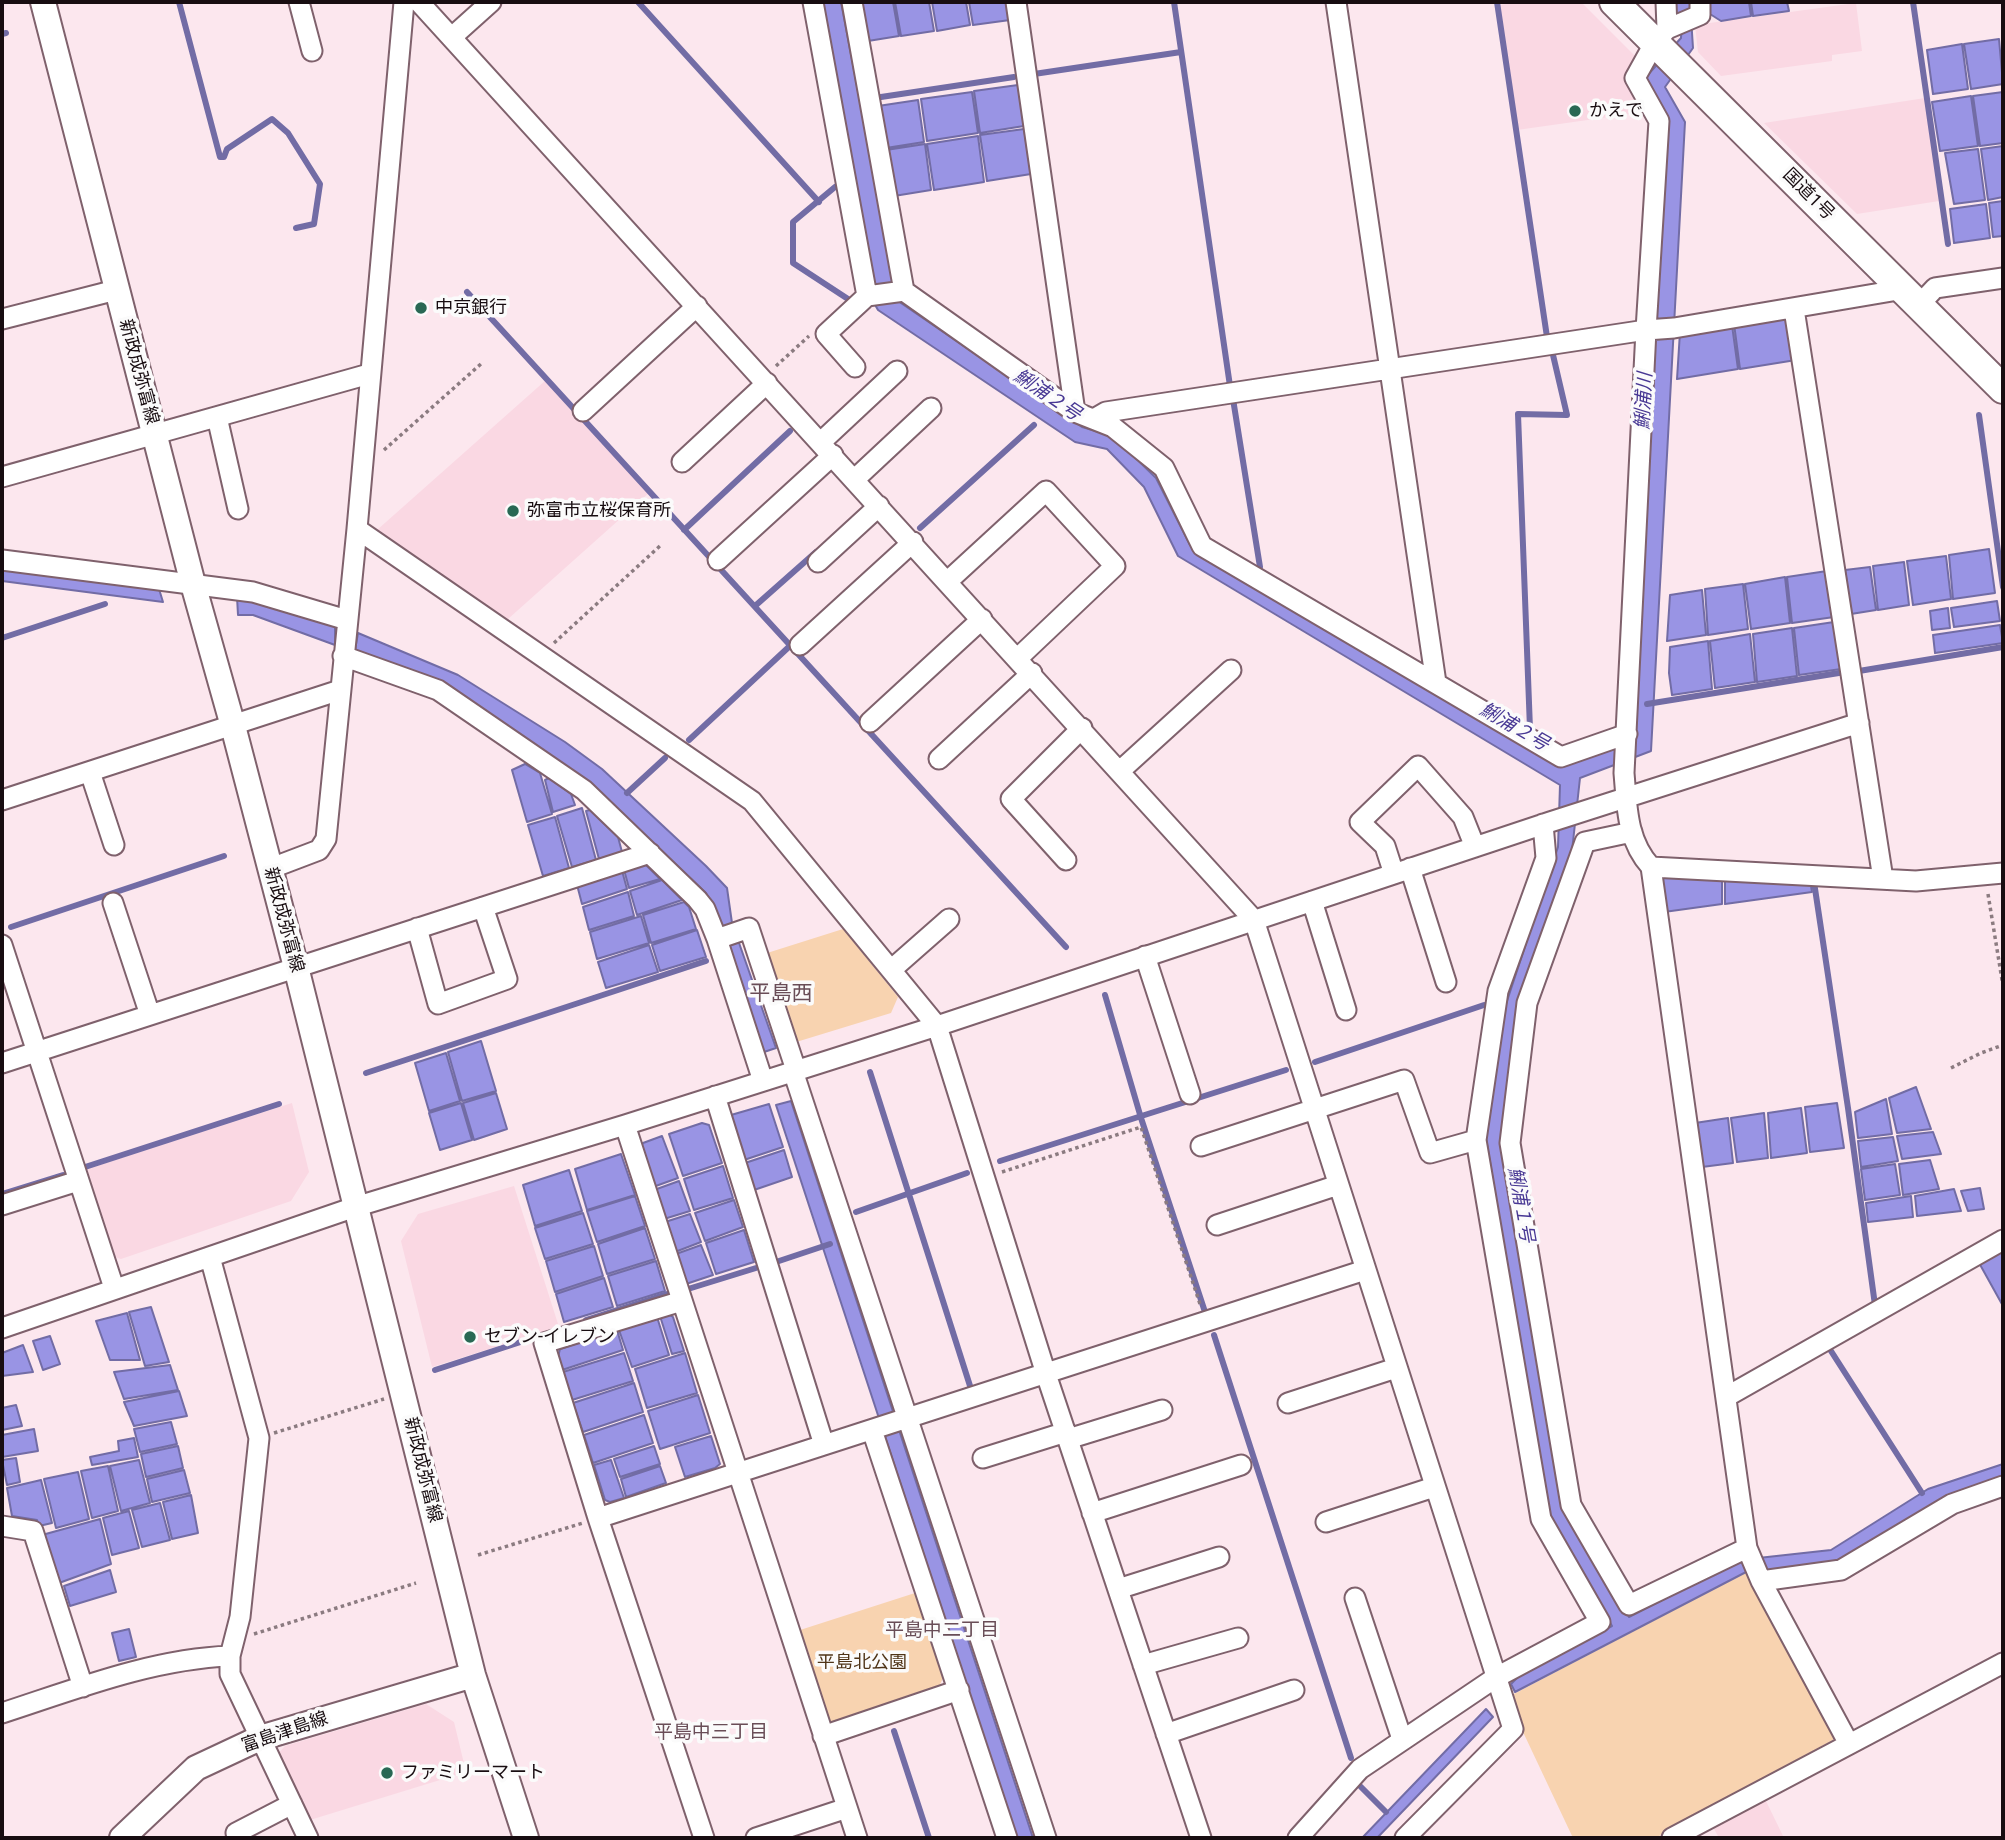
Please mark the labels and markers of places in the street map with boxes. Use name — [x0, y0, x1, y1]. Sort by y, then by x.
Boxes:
place label: かえで — [1589, 100, 1643, 122]
marker: かえで — [1567, 103, 1583, 119]
place label: 中京銀行 — [435, 297, 507, 319]
marker: 中京銀行 — [413, 300, 429, 316]
place label: 弥富市立桜保育所 — [527, 500, 671, 522]
marker: 弥富市立桜保育所 — [505, 503, 521, 519]
place label: セブン-イレブン — [484, 1326, 615, 1348]
marker: セブン-イレブン — [462, 1329, 478, 1345]
place label: ファミリーマート — [401, 1762, 545, 1784]
marker: ファミリーマート — [379, 1765, 395, 1781]

